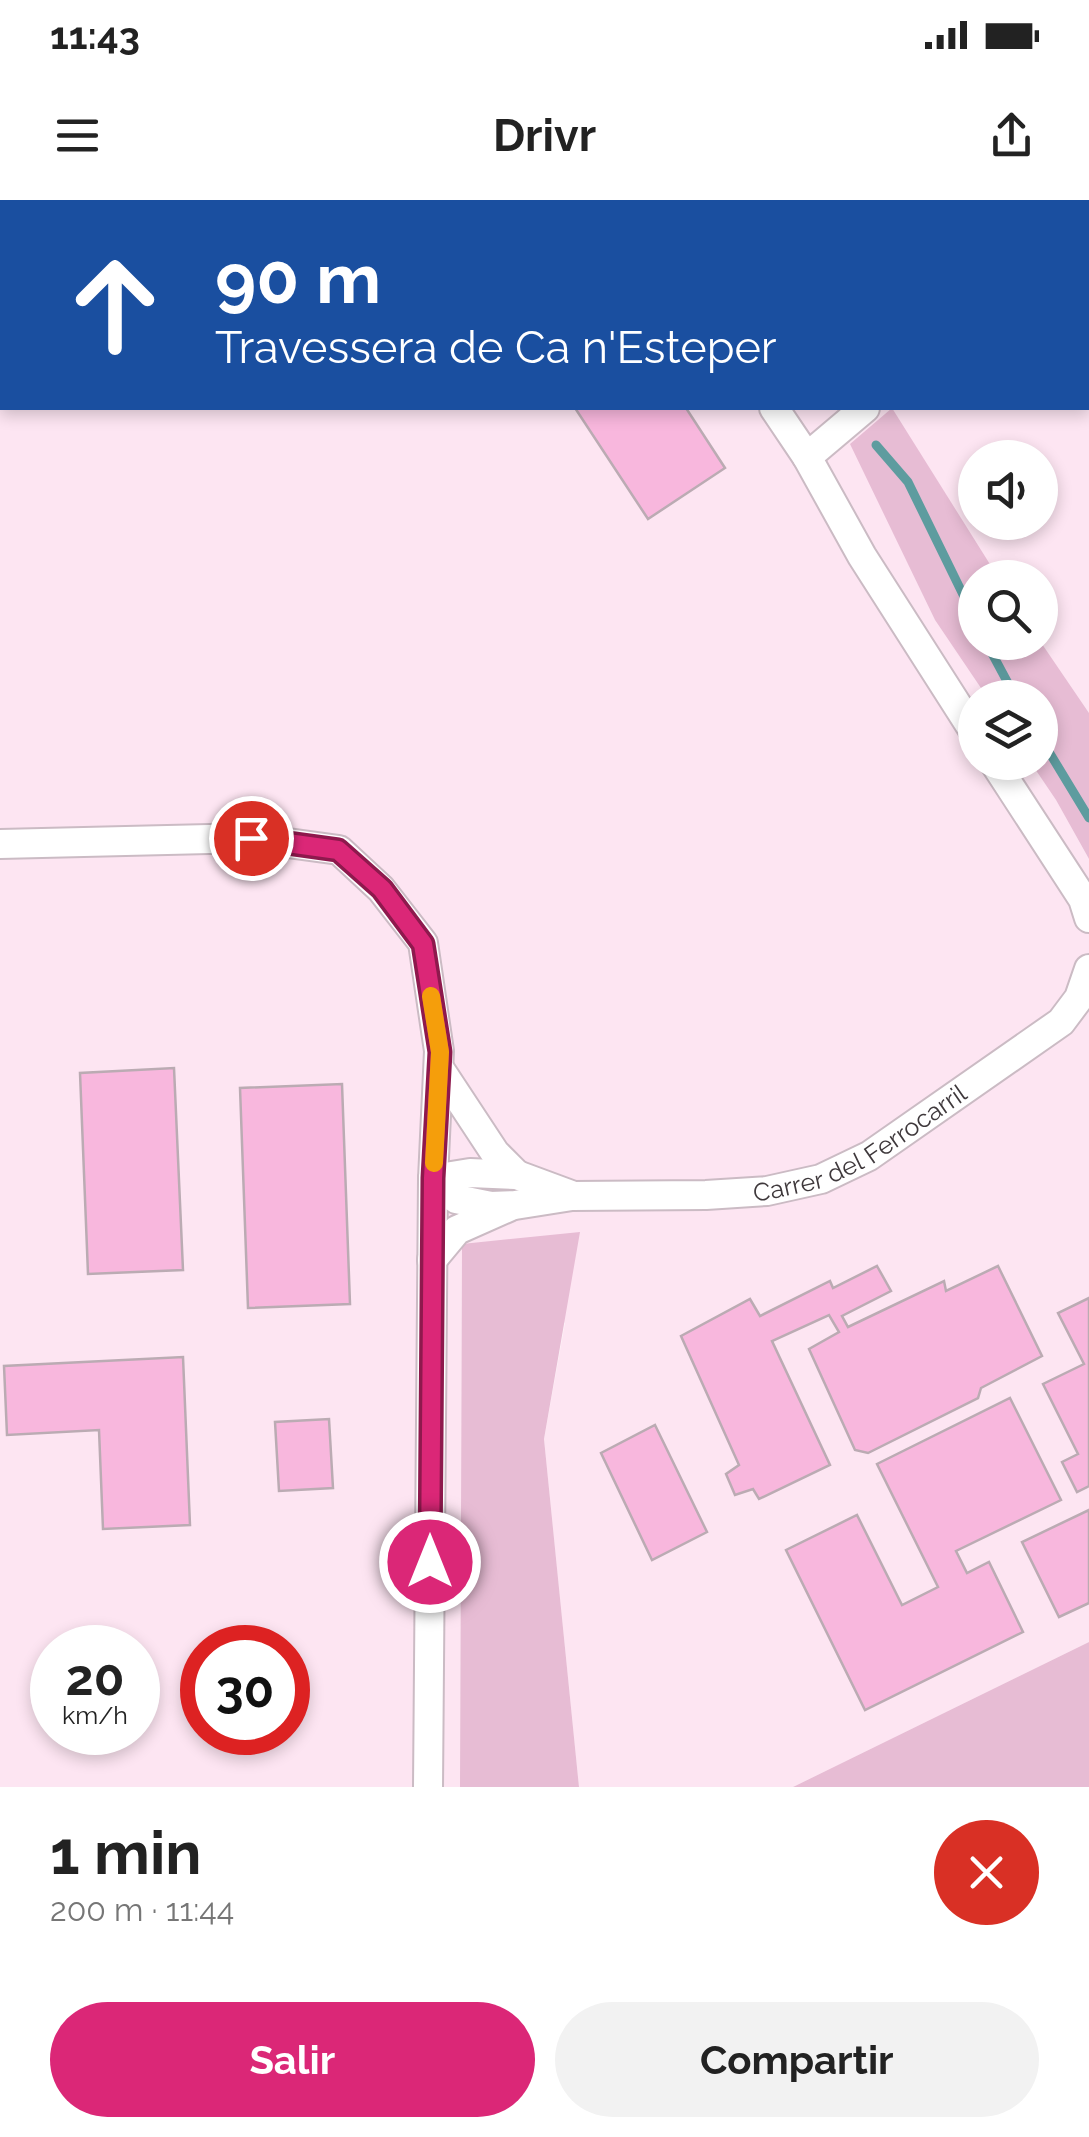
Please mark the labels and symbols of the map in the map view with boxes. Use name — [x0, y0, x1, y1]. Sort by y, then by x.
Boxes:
pin — [209, 796, 294, 881]
street label: Carrer del Ferrocarril — [752, 1078, 972, 1207]
position arrow — [378, 1510, 482, 1614]
speed limit sign: 30 — [180, 1625, 310, 1755]

